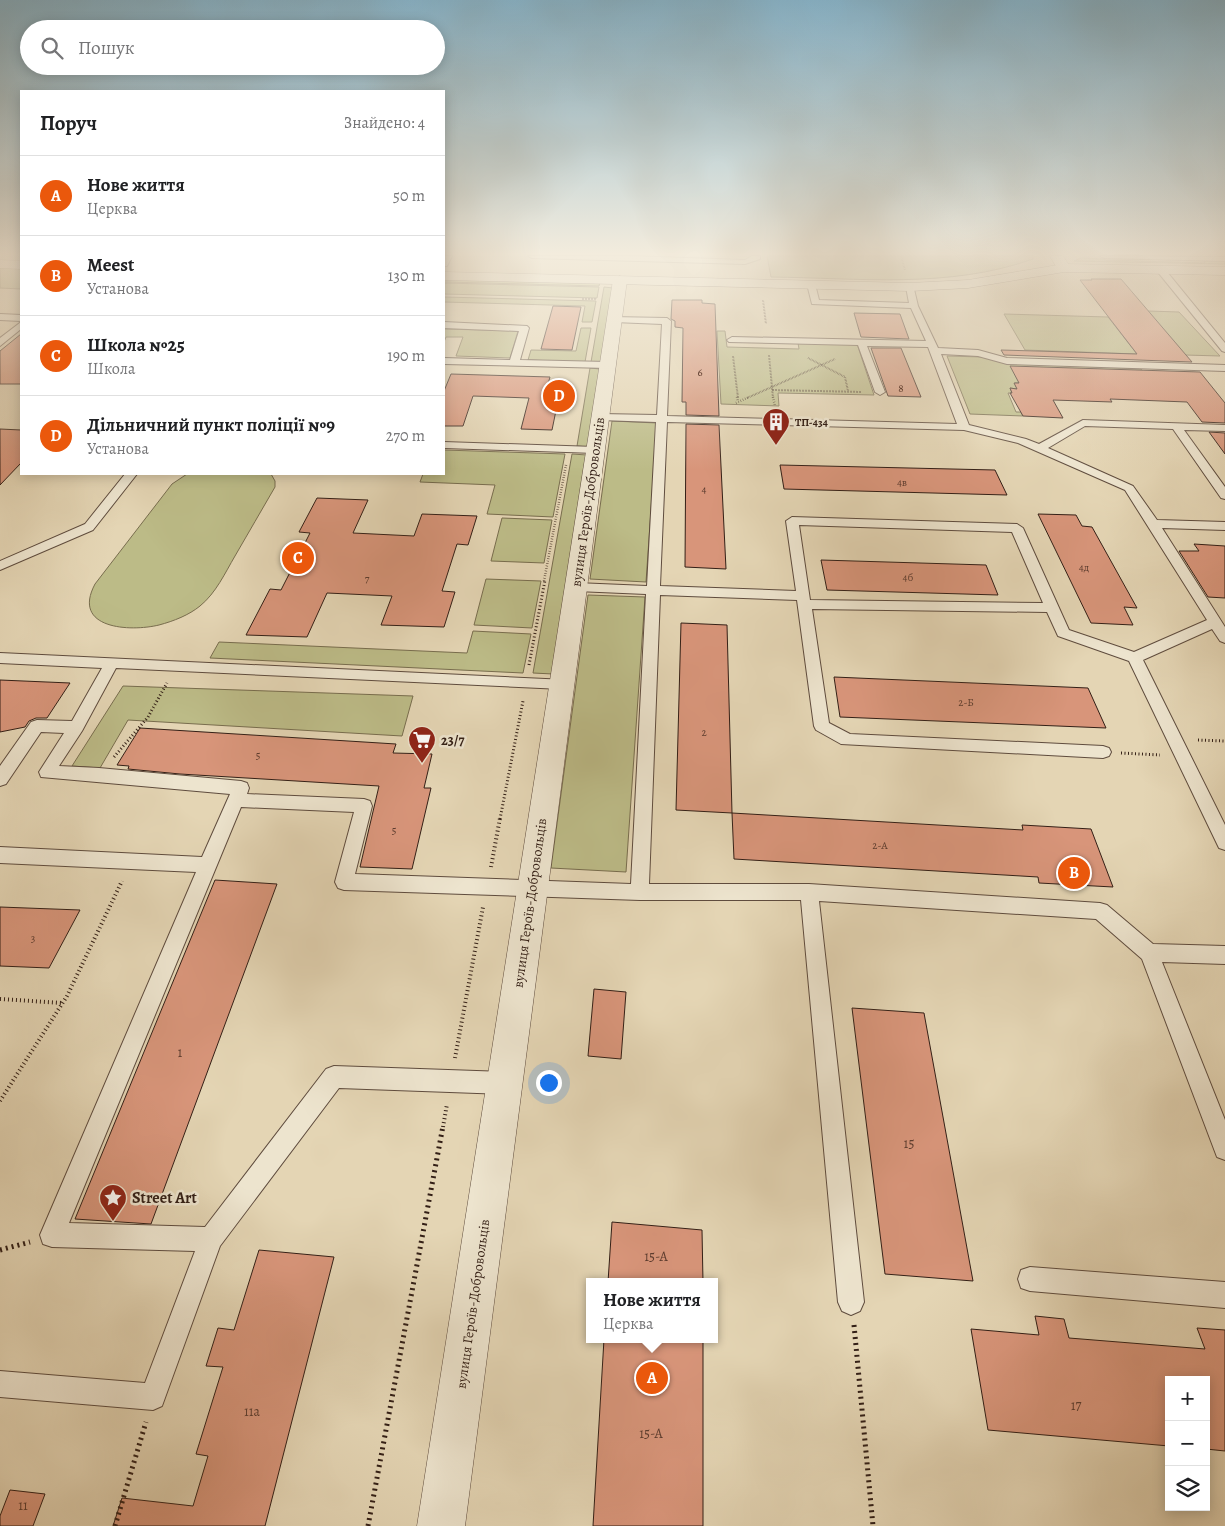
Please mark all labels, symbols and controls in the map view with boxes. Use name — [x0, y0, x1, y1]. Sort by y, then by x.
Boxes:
search box — [20, 20, 445, 75]
icon: search — [38, 34, 66, 62]
text: Пошук — [78, 35, 135, 61]
text: Поруч — [40, 109, 97, 137]
text: Знайдено: 4 — [344, 112, 425, 134]
text: Нове життя — [87, 172, 185, 198]
text: A — [51, 185, 61, 207]
text: 50 m — [393, 185, 425, 207]
text: Церква — [87, 198, 137, 220]
text: Meest — [87, 252, 134, 278]
text: B — [51, 265, 61, 287]
text: 130 m — [388, 265, 425, 287]
text: Установа — [87, 278, 149, 300]
text: Школа №25 — [87, 332, 185, 358]
text: C — [51, 345, 61, 367]
text: 190 m — [387, 345, 425, 367]
text: Школа — [87, 358, 135, 380]
house number: 6 — [697, 365, 703, 380]
pin: D — [543, 377, 575, 415]
house number: 8 — [898, 381, 904, 396]
building icon: ТП-434 — [761, 407, 791, 446]
text: Дільничний пункт поліції №9 — [87, 412, 335, 438]
place label: ТП-434 — [795, 415, 828, 430]
street label: вулиця Героїв-Добровольців — [567, 416, 609, 588]
text: D — [50, 425, 62, 447]
text: 270 m — [386, 425, 425, 447]
text: Установа — [87, 438, 149, 460]
house number: 4в — [897, 475, 907, 490]
house number: 4 — [702, 482, 707, 497]
pin: C — [282, 539, 314, 577]
house number: 4д — [1079, 560, 1090, 575]
house number: 4б — [903, 570, 914, 585]
house number: 7 — [365, 571, 370, 586]
house number: 2-Б — [958, 695, 974, 710]
supermarket icon: 23/7 — [407, 725, 437, 764]
house number: 2 — [701, 725, 707, 740]
place label: 23/7 — [441, 731, 464, 750]
house number: 5 — [256, 748, 261, 763]
street label: вулиця Героїв-Добровольців — [509, 817, 551, 989]
house number: 5 — [392, 823, 397, 838]
house number: 2-А — [872, 838, 888, 853]
pin: B — [1058, 854, 1090, 892]
house number: 3 — [31, 931, 35, 946]
house number: 1 — [178, 1043, 183, 1062]
your location — [536, 1070, 562, 1096]
house number: 15 — [904, 1134, 914, 1153]
place icon: Street Art — [98, 1183, 128, 1222]
place label: Street Art — [132, 1187, 197, 1209]
street label: вулиця Героїв-Добровольців — [452, 1218, 494, 1390]
house number: 15-А — [644, 1247, 669, 1266]
popup — [586, 1278, 718, 1343]
text: Нове життя — [603, 1287, 701, 1313]
text: Церква — [603, 1313, 653, 1335]
pin: A — [636, 1359, 668, 1397]
map controls — [1165, 1376, 1210, 1511]
button: + — [1165, 1376, 1210, 1421]
house number: 17 — [1071, 1396, 1081, 1415]
house number: 11а — [244, 1402, 261, 1421]
button: − — [1165, 1421, 1210, 1466]
house number: 15-А — [639, 1424, 664, 1443]
button: layers — [1165, 1466, 1210, 1511]
house number: 11 — [18, 1496, 28, 1515]

